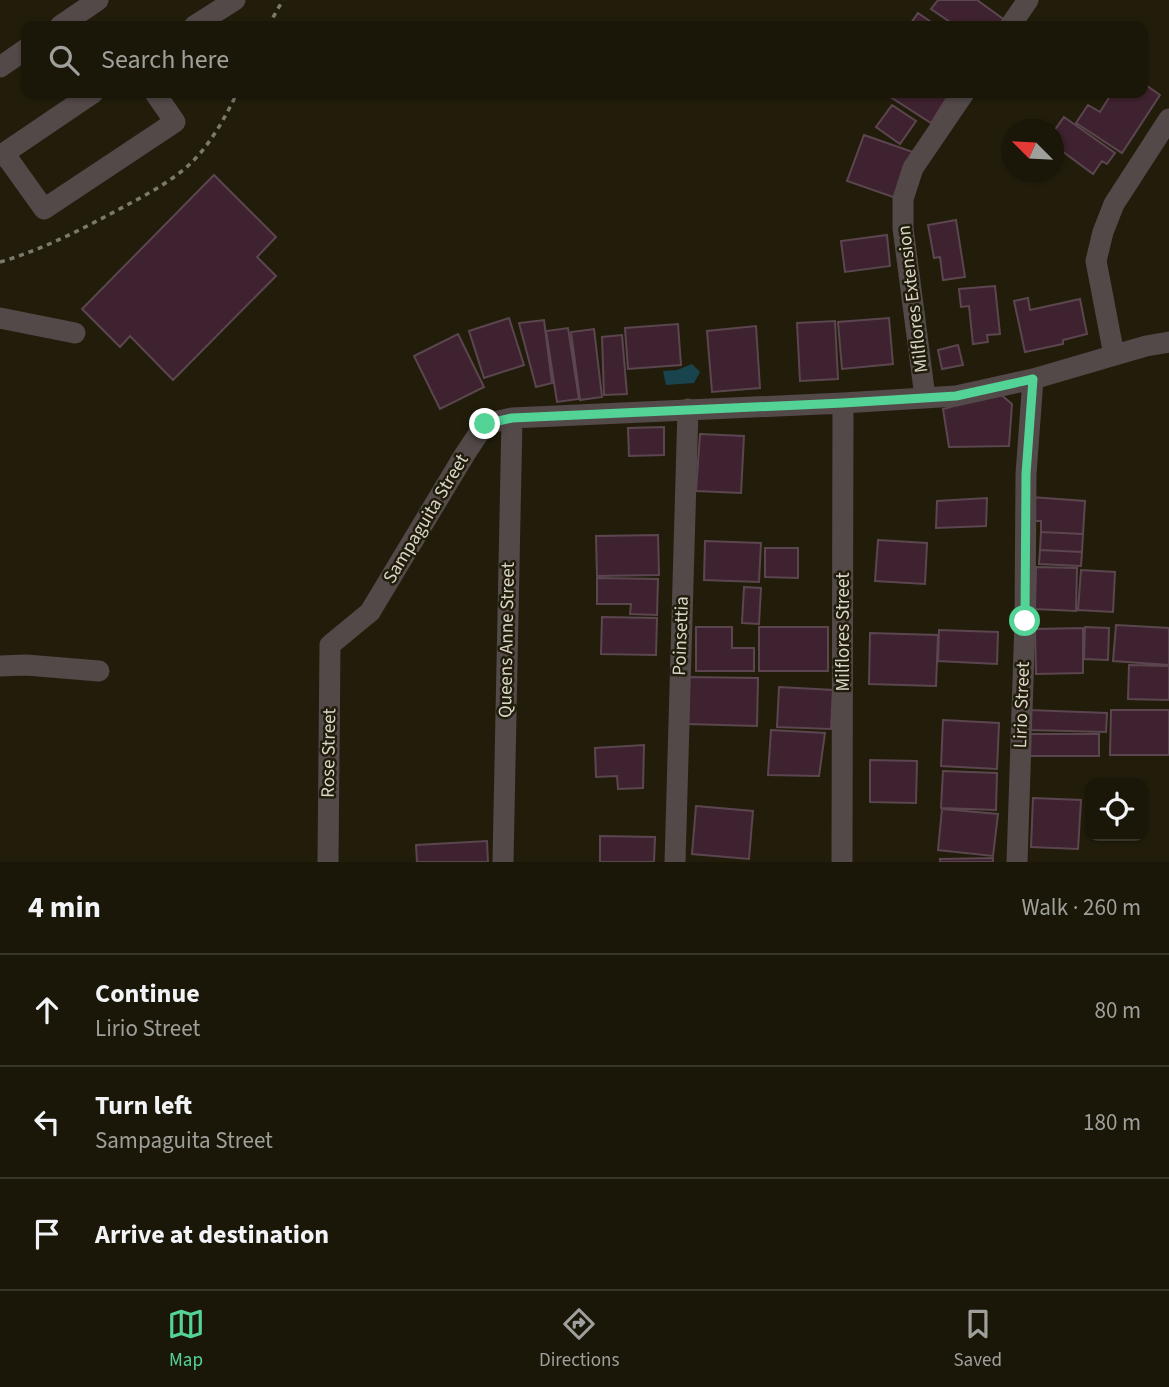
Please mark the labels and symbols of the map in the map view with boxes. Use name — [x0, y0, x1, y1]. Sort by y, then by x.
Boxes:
north arrow — [1001, 119, 1064, 182]
street label: Milflores Extension — [891, 224, 935, 374]
route end — [469, 408, 500, 439]
street label: Sampaguita Street — [377, 449, 476, 589]
street label: Queens Anne Street — [492, 561, 522, 718]
street label: Milflores Street — [830, 572, 857, 692]
street label: Poinsettia — [666, 596, 696, 676]
route start — [1009, 605, 1040, 636]
street label: Lirio Street — [1007, 661, 1037, 749]
street label: Rose Street — [315, 707, 343, 798]

